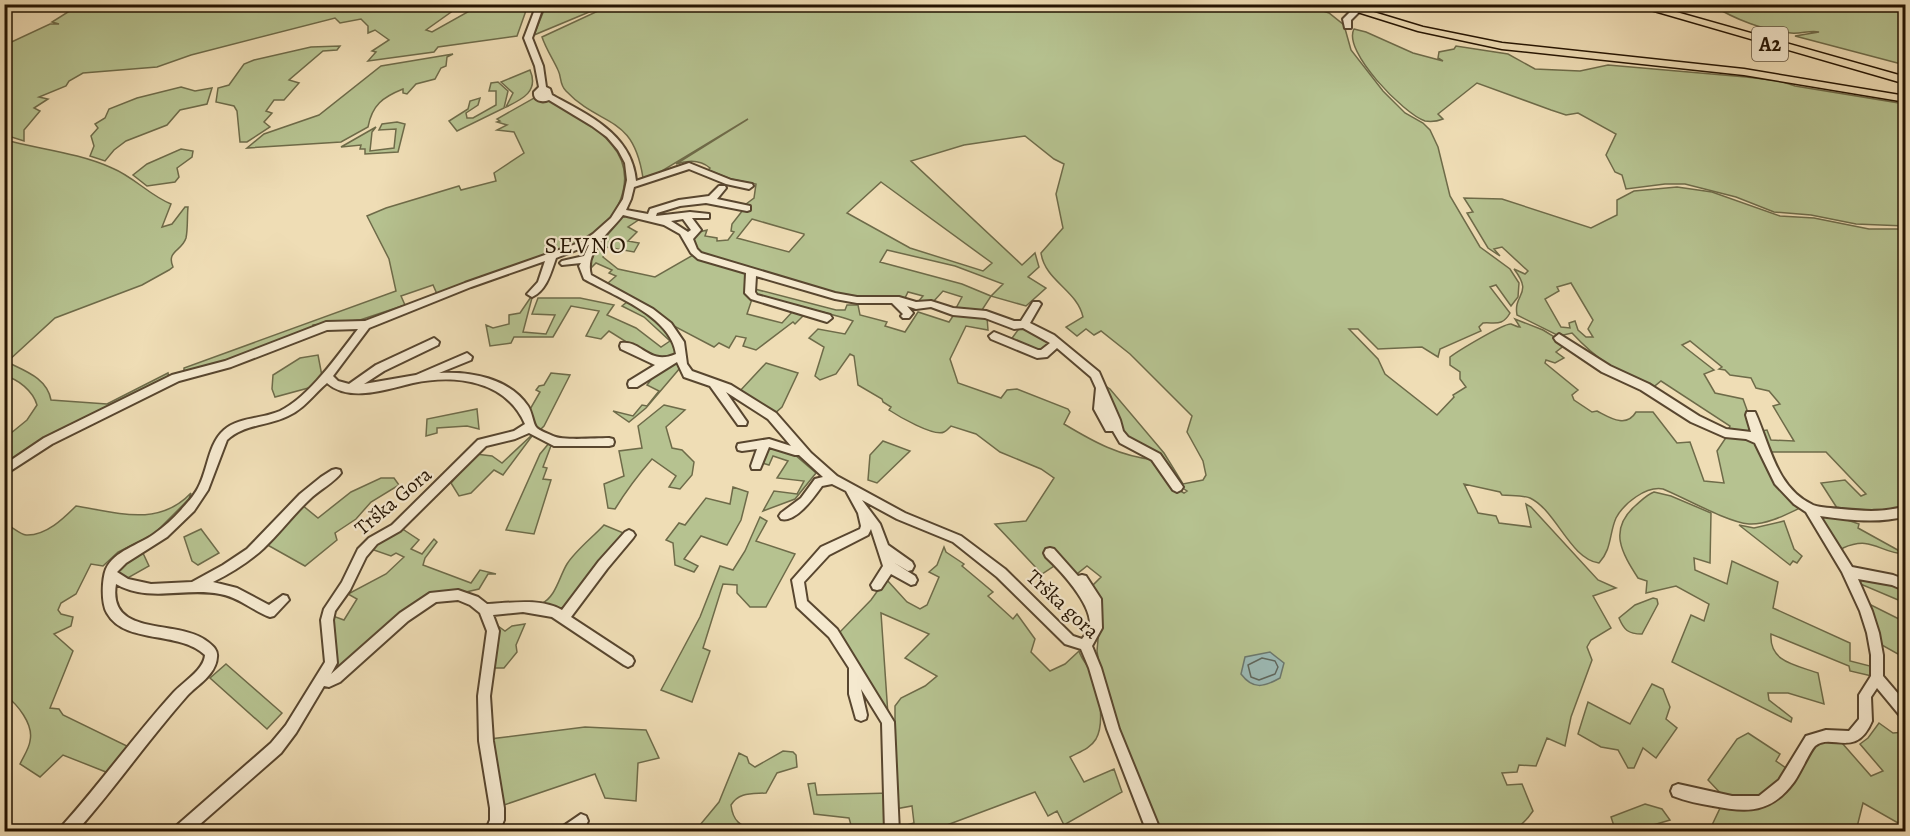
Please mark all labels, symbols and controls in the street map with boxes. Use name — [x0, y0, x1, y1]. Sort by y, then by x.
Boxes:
road number: A2 — [1752, 27, 1788, 61]
district label: SEVNO — [545, 229, 627, 261]
street label: Trška Gora — [348, 460, 438, 542]
street label: Trška gora — [1021, 563, 1106, 645]

